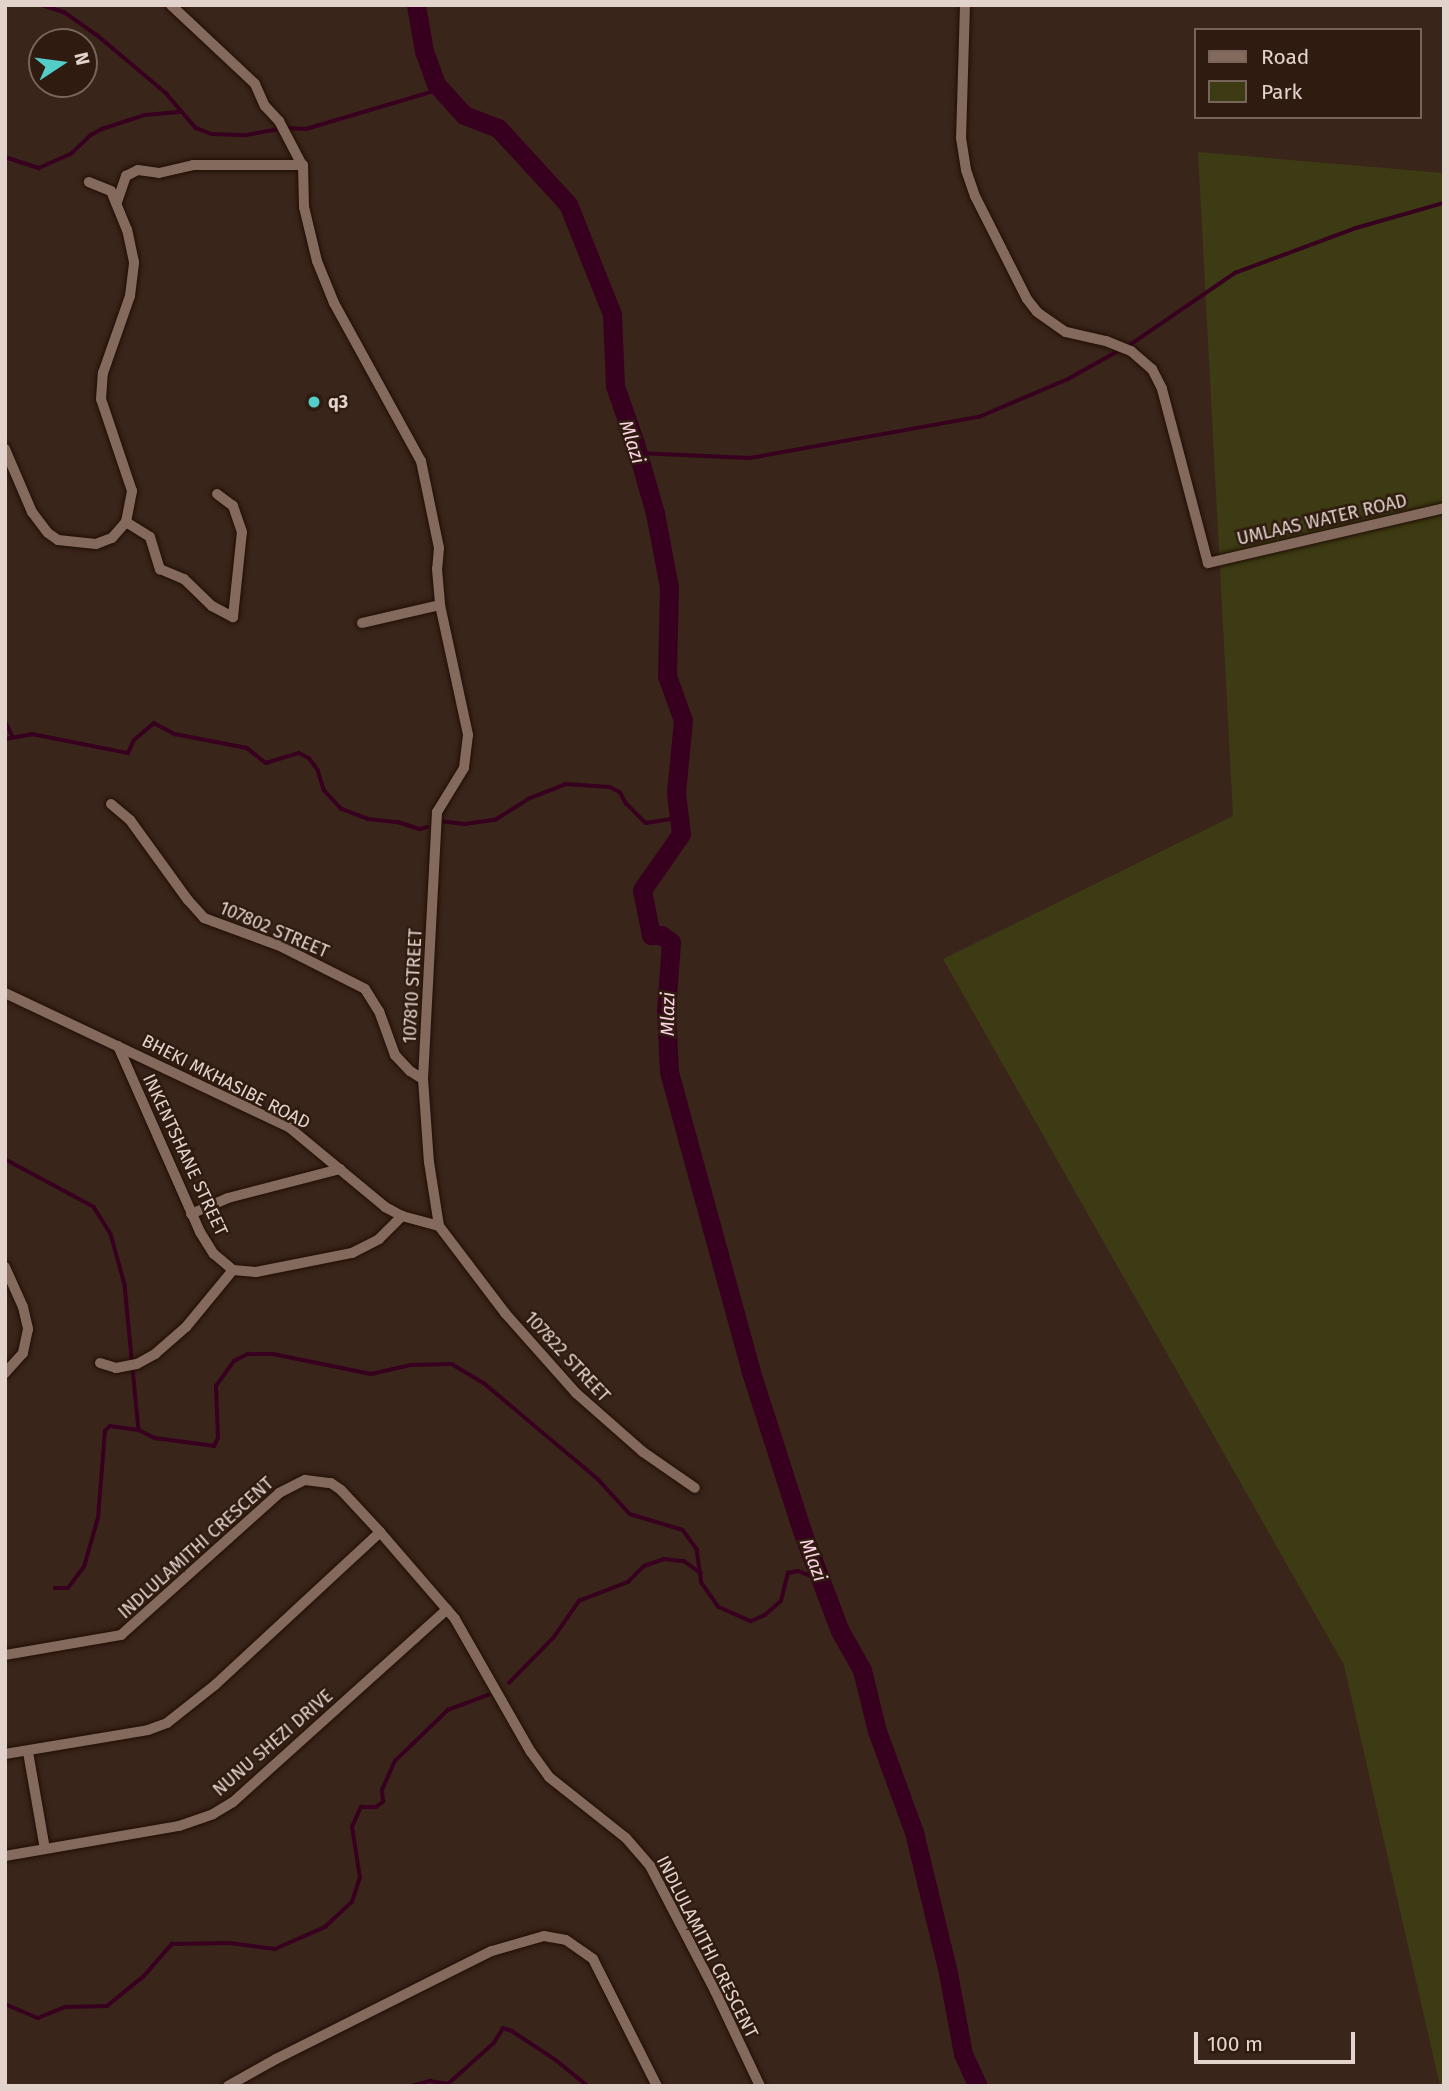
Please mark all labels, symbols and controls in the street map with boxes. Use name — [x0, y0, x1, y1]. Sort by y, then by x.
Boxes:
north arrow — [28, 28, 98, 98]
legend — [1194, 28, 1421, 119]
text: Road — [1261, 44, 1309, 70]
text: N — [69, 50, 95, 67]
text: Park — [1261, 79, 1302, 105]
place label: q3 — [328, 391, 348, 413]
marker: q3 — [306, 394, 322, 410]
water label: Mlazi — [614, 417, 650, 467]
street label: UMLAAS WATER ROAD — [1235, 490, 1409, 550]
street label: 107802 STREET — [216, 897, 332, 963]
street label: 107810 STREET — [399, 928, 427, 1044]
water label: Mlazi — [656, 992, 680, 1036]
street label: BHEKI MKHASIBE ROAD — [138, 1030, 314, 1134]
street label: INKENTSHANE STREET — [138, 1071, 232, 1239]
street label: 107822 STREET — [520, 1307, 614, 1407]
street label: INDLULAMITHI CRESCENT — [114, 1473, 278, 1623]
water label: Mlazi — [794, 1535, 832, 1585]
street label: NUNU SHEZI DRIVE — [209, 1685, 337, 1801]
street label: INDLULAMITHI CRESCENT — [652, 1852, 762, 2042]
scale bar — [1197, 2018, 1358, 2062]
text: 100 m — [1207, 2031, 1263, 2057]

